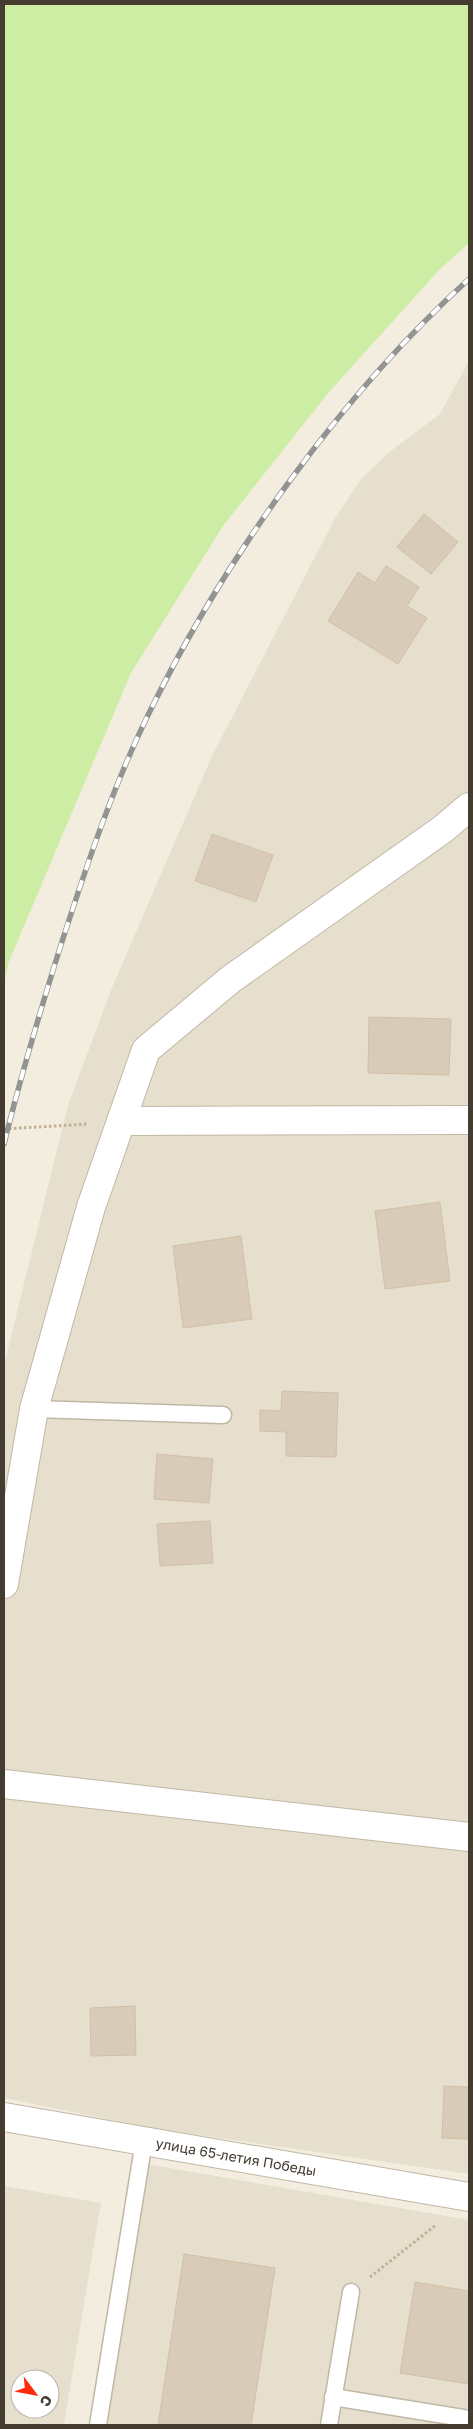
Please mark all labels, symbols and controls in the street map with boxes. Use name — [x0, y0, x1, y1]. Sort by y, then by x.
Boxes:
street label: улица 65-летия Победы — [154, 2134, 318, 2179]
north arrow — [10, 2369, 60, 2419]
text: С — [37, 2392, 56, 2410]

